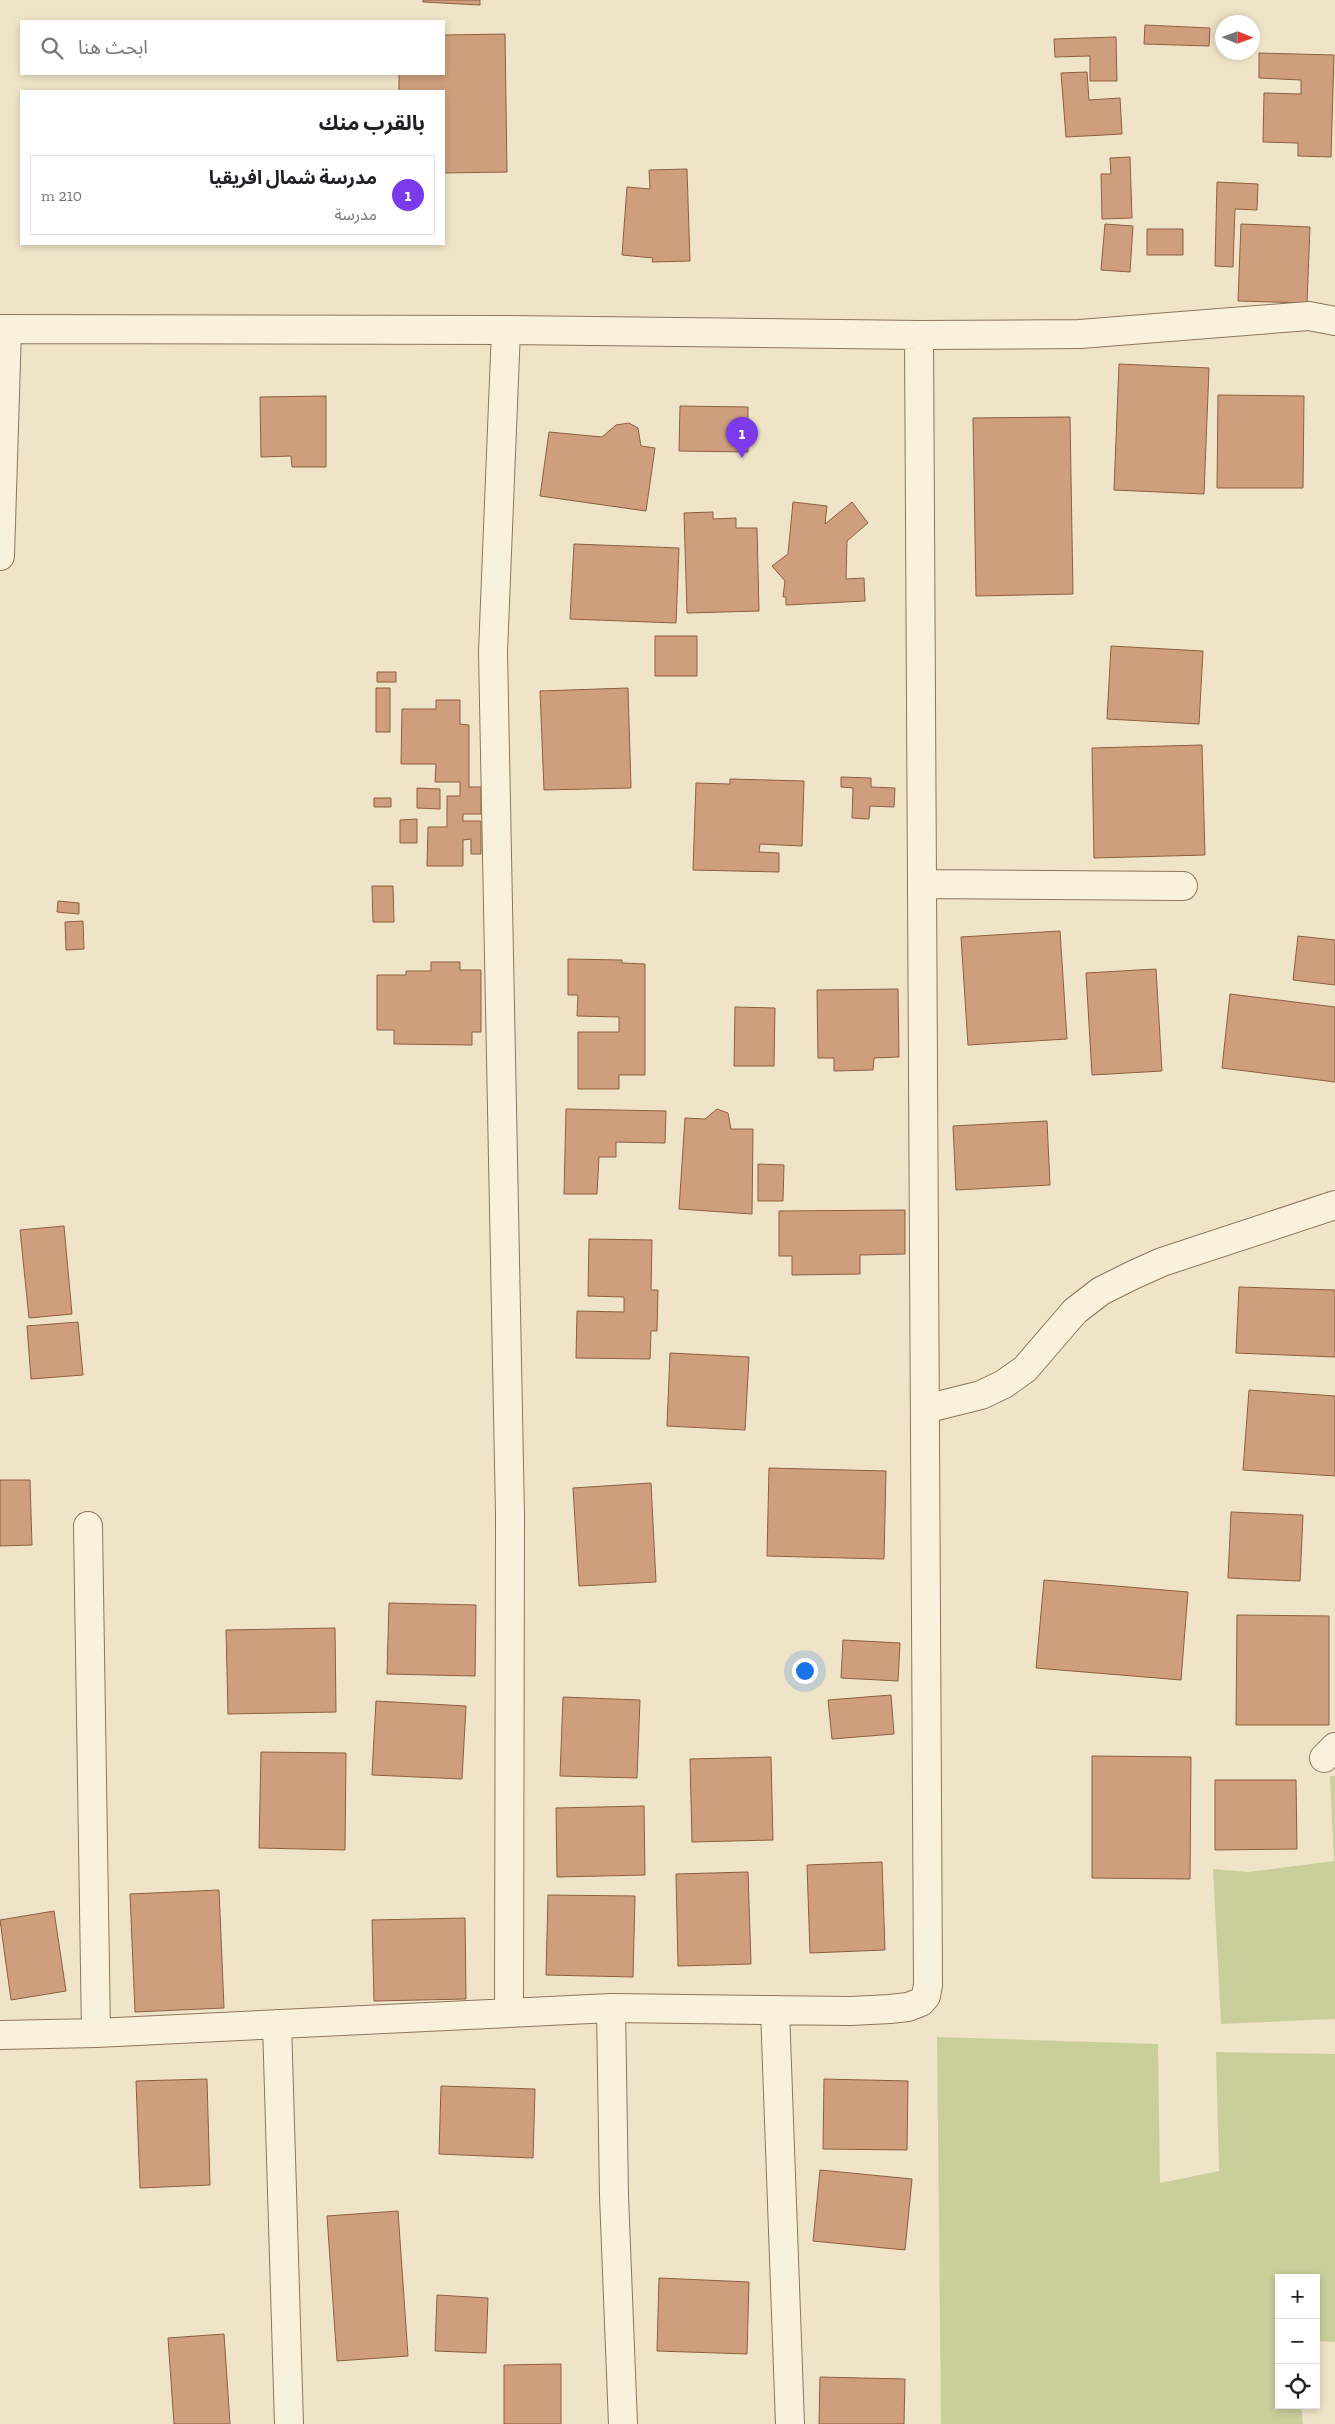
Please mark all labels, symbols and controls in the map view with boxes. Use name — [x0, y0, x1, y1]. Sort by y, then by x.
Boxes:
north arrow — [1215, 15, 1260, 60]
search box — [20, 20, 445, 75]
icon: search — [38, 34, 66, 62]
text: ابحث هنا — [78, 36, 148, 59]
text: بالقرب منك — [319, 110, 425, 135]
text: مدرسة شمال افريقيا — [209, 166, 377, 189]
text: 210 m — [41, 186, 82, 205]
text: 1 — [405, 186, 411, 205]
text: مدرسة — [334, 205, 377, 224]
pin: 1 — [726, 417, 758, 458]
your location — [792, 1658, 818, 1684]
map controls — [1275, 2274, 1320, 2409]
button: + — [1275, 2274, 1320, 2319]
button: − — [1275, 2319, 1320, 2364]
button: locate — [1275, 2364, 1320, 2409]

